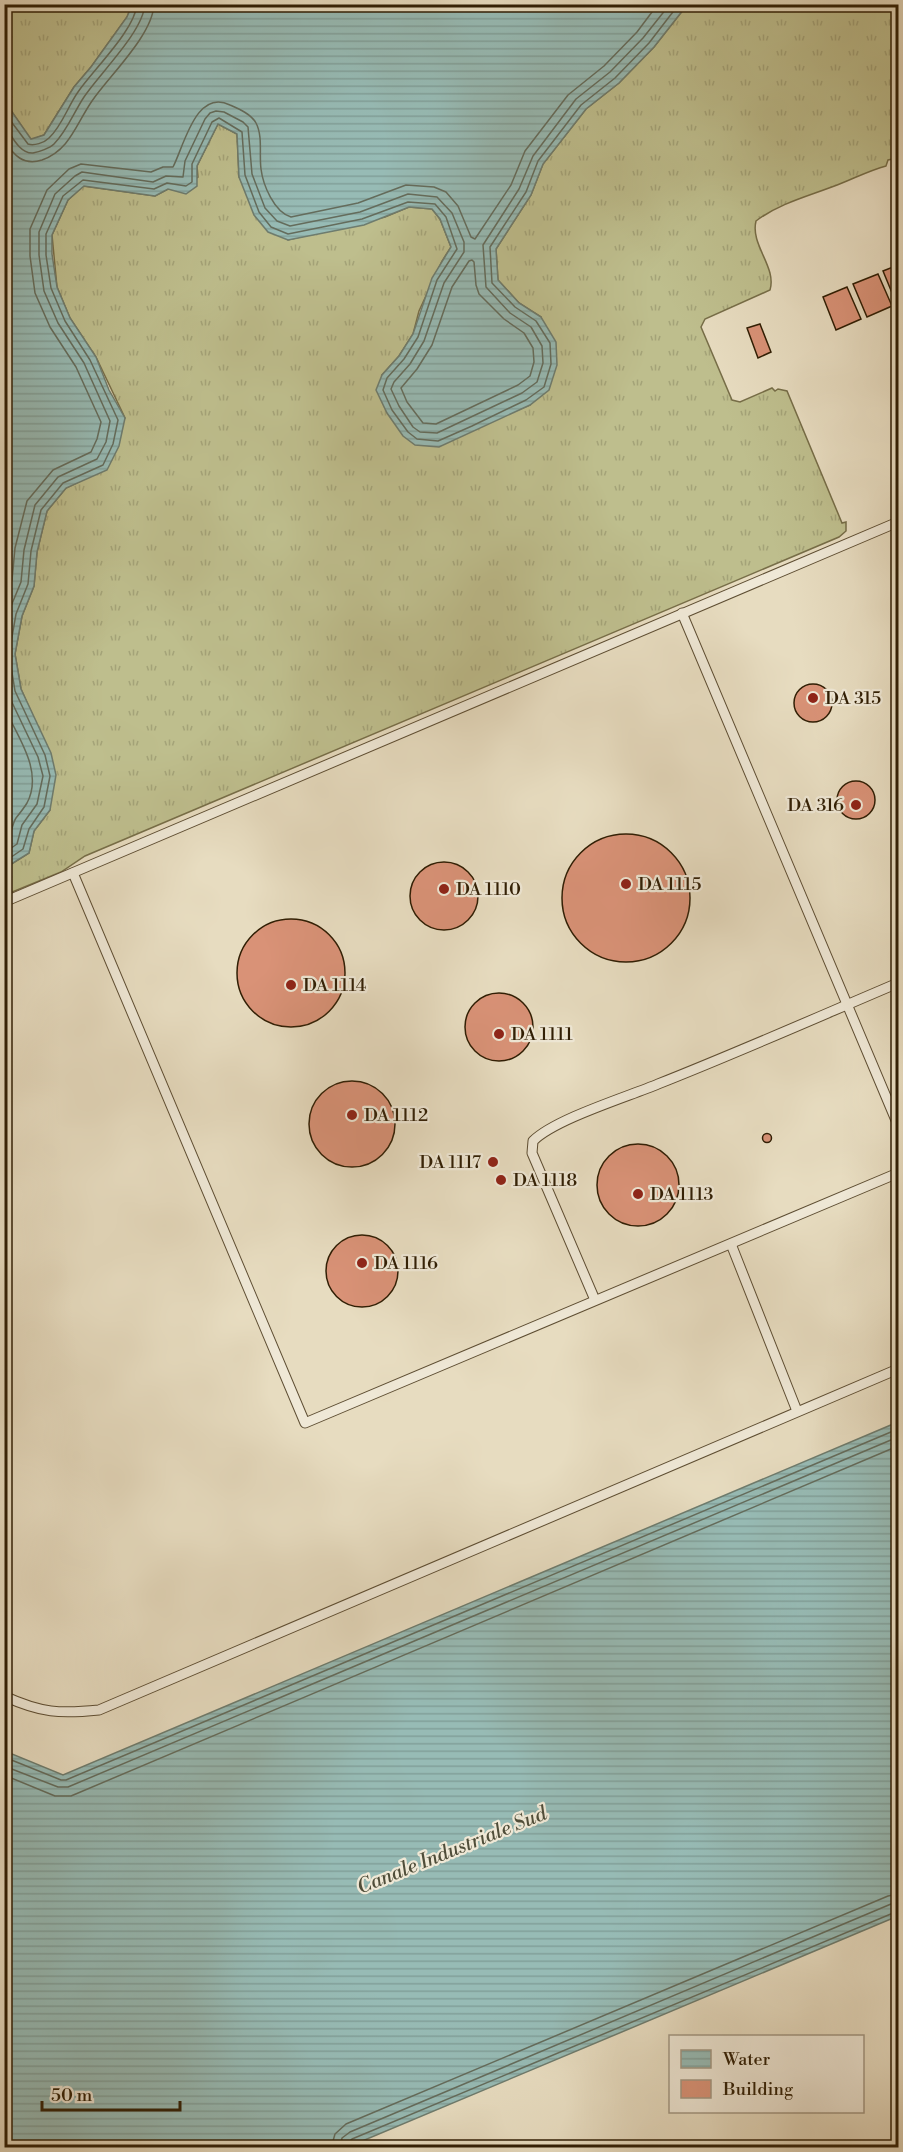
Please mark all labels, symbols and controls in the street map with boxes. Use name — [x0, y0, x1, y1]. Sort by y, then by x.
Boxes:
place label: DA 315 — [825, 687, 881, 710]
marker: DA 315 — [806, 691, 820, 705]
place label: DA 316 — [787, 794, 844, 817]
marker: DA 316 — [849, 798, 863, 812]
place label: DA 1115 — [638, 873, 702, 896]
marker: DA 1115 — [619, 877, 633, 891]
place label: DA 1110 — [456, 878, 521, 901]
marker: DA 1110 — [437, 882, 451, 896]
place label: DA 1114 — [303, 974, 367, 997]
marker: DA 1114 — [284, 978, 298, 992]
place label: DA 1111 — [511, 1023, 573, 1046]
marker: DA 1111 — [492, 1027, 506, 1041]
place label: DA 1112 — [364, 1104, 428, 1127]
marker: DA 1112 — [345, 1108, 359, 1122]
place label: DA 1117 — [419, 1151, 481, 1174]
marker: DA 1117 — [486, 1155, 500, 1169]
place label: DA 1118 — [513, 1169, 577, 1192]
marker: DA 1118 — [494, 1173, 508, 1187]
place label: DA 1113 — [650, 1183, 714, 1206]
marker: DA 1113 — [631, 1187, 645, 1201]
place label: DA 1116 — [374, 1252, 438, 1275]
marker: DA 1116 — [355, 1256, 369, 1270]
water label: Canale Industriale Sud — [354, 1801, 551, 1900]
legend — [669, 2035, 864, 2113]
text: Water — [722, 2048, 771, 2071]
scale bar — [42, 2074, 180, 2112]
text: Building — [722, 2078, 794, 2101]
text: 50 m — [51, 2084, 93, 2107]

